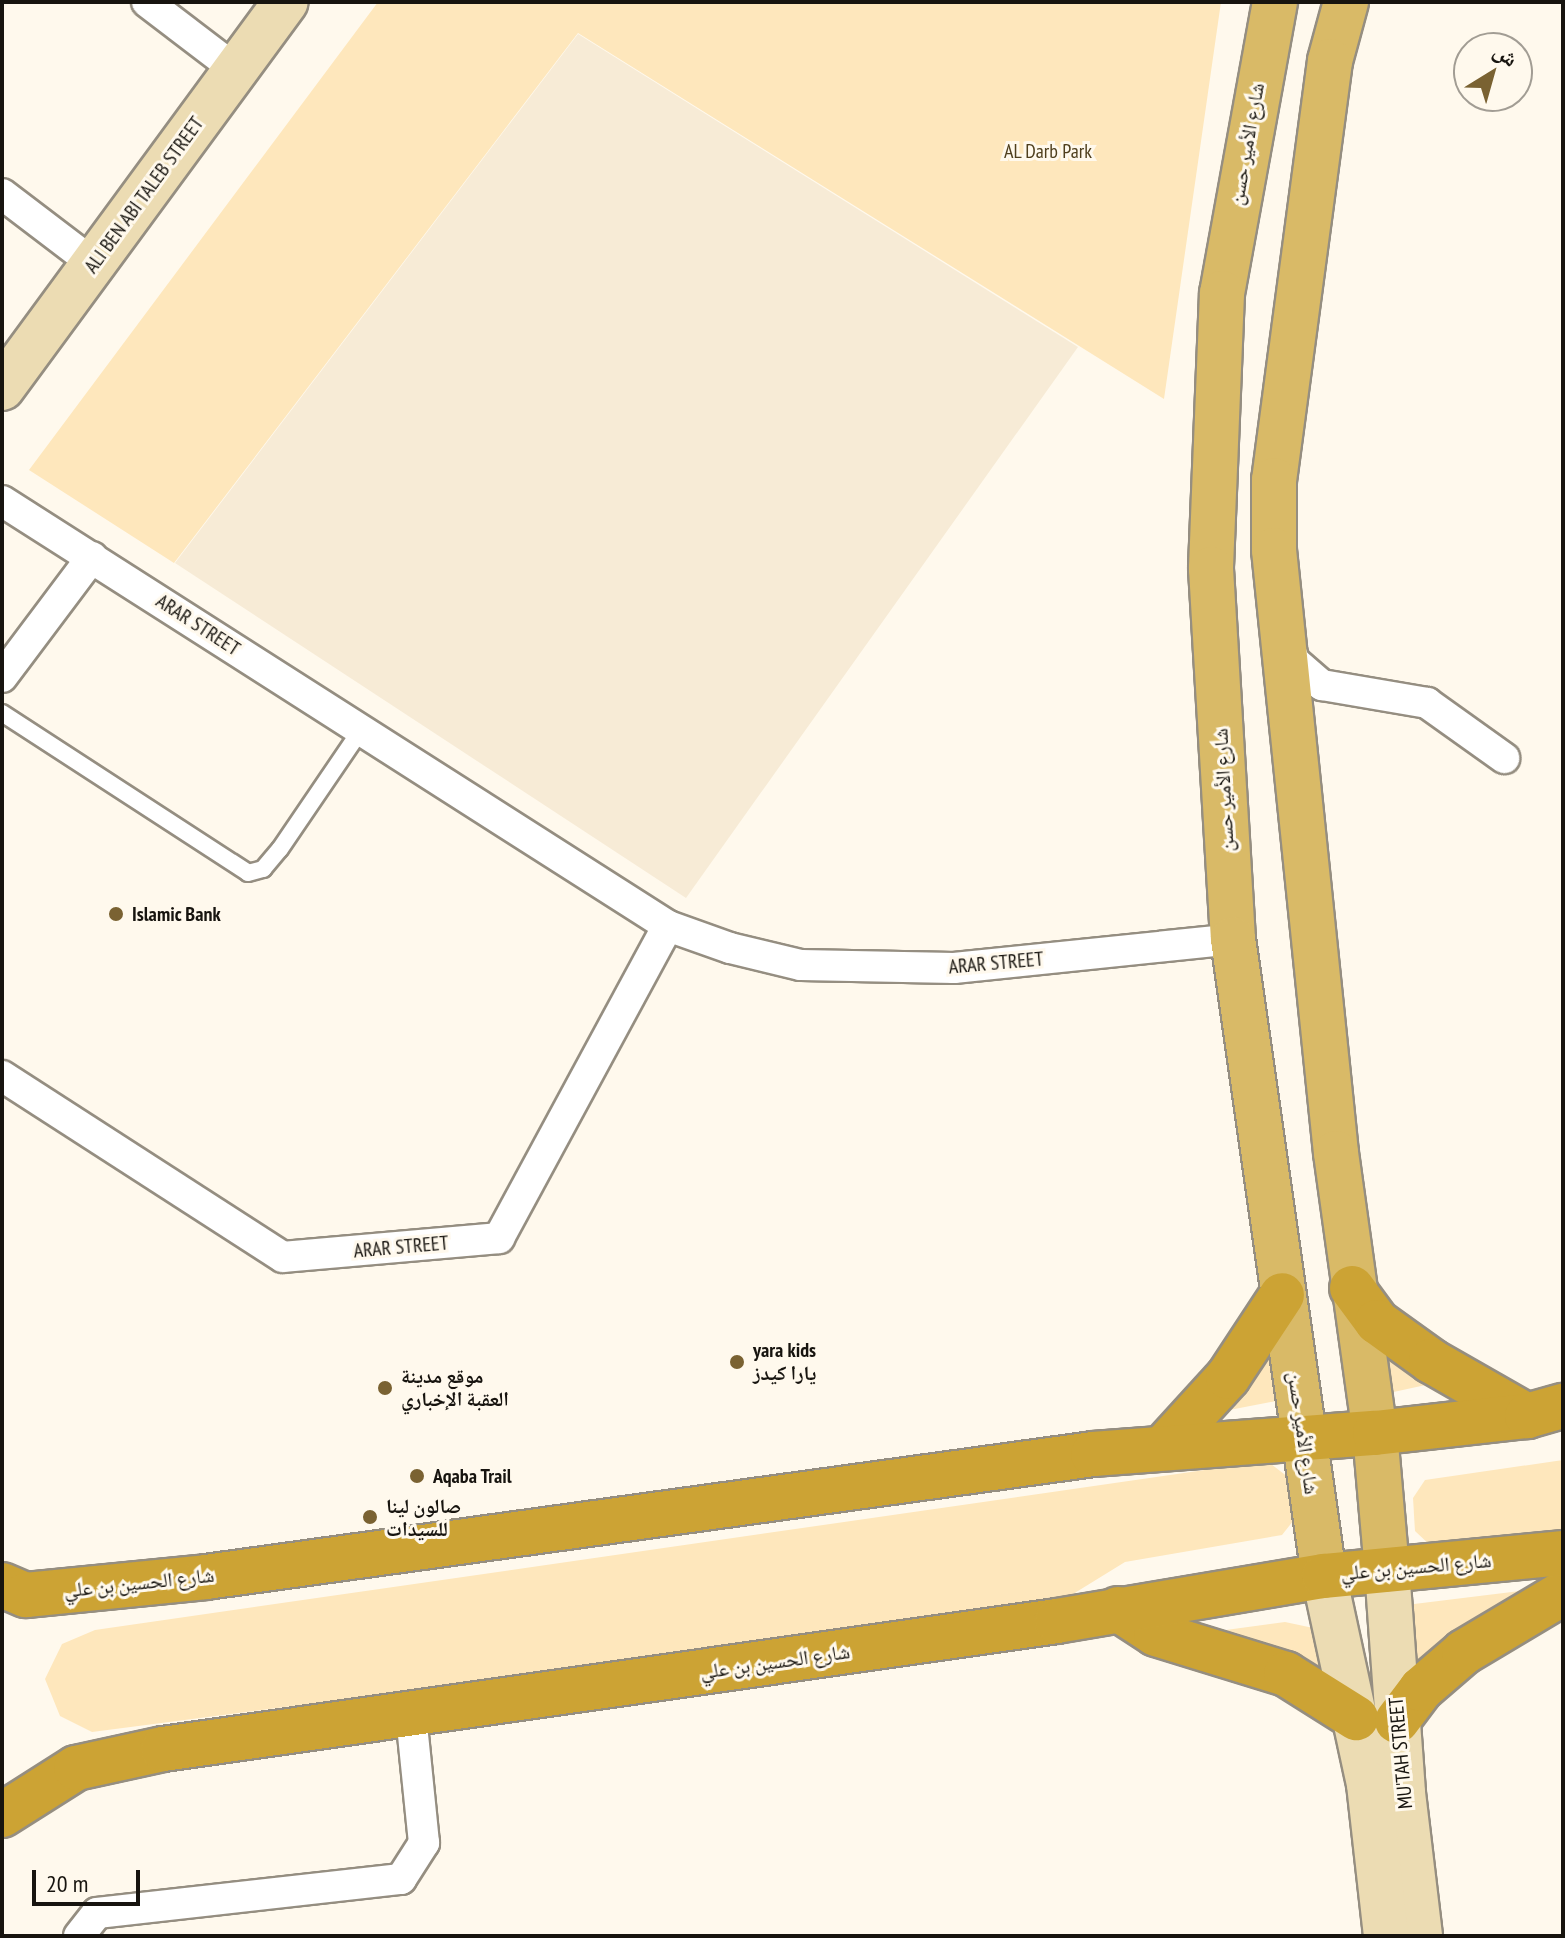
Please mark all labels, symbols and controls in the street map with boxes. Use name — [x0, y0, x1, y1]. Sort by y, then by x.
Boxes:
north arrow — [1453, 32, 1533, 112]
text: ش — [1488, 36, 1524, 73]
street label: شارع الأمير حسن — [1224, 81, 1270, 207]
street label: ALI BEN ABI TALEB STREET — [79, 112, 209, 278]
park label: AL Darb Park — [1004, 139, 1092, 163]
street label: ARAR STREET — [152, 589, 244, 661]
street label: شارع الأمير حسن — [1209, 728, 1239, 852]
place label: Islamic Bank — [132, 902, 221, 926]
marker: Islamic Bank — [107, 905, 125, 923]
street label: ARAR STREET — [948, 947, 1044, 979]
street label: ARAR STREET — [353, 1231, 449, 1263]
place label: yara kids يارا كيدز — [753, 1338, 816, 1385]
marker: yara kids يارا كيدز — [728, 1353, 746, 1371]
place label: موقع مدينة العقبة الإخباري — [401, 1364, 509, 1411]
street label: شارع الأمير حسن — [1283, 1370, 1323, 1496]
marker: موقع مدينة العقبة الإخباري — [376, 1379, 394, 1397]
place label: Aqaba Trail — [433, 1464, 512, 1488]
marker: Aqaba Trail — [408, 1467, 426, 1485]
place label: صالون لينا للسيدات — [386, 1494, 461, 1541]
marker: صالون لينا للسيدات — [361, 1508, 379, 1526]
street label: شارع الحسين بن علي — [1340, 1548, 1492, 1586]
street label: شارع الحسين بن علي — [63, 1563, 215, 1603]
street label: شارع الحسين بن علي — [698, 1640, 852, 1684]
street label: MU'TAH STREET — [1384, 1696, 1418, 1810]
scale bar — [36, 1854, 144, 1904]
text: 20 m — [46, 1868, 88, 1899]

